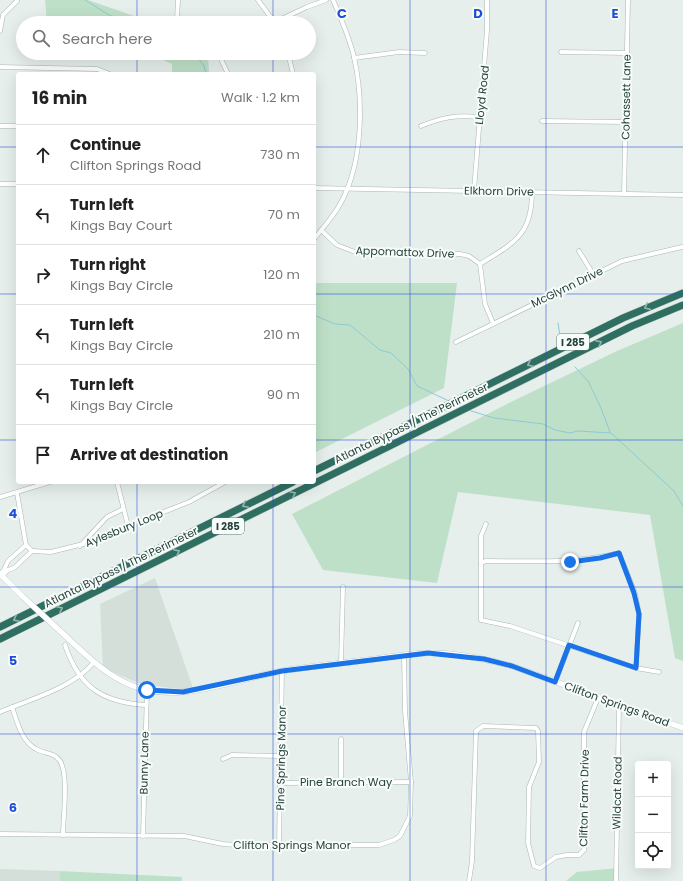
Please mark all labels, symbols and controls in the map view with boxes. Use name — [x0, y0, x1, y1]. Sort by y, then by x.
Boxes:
text: C — [337, 4, 347, 23]
text: D — [473, 4, 483, 23]
text: E — [611, 4, 619, 23]
search box — [16, 16, 316, 60]
icon: search — [30, 27, 52, 49]
text: Search here — [62, 28, 152, 49]
street label: Cohassett Lane — [617, 54, 635, 140]
street label: Lloyd Road — [471, 64, 493, 126]
text: 16 min — [32, 86, 87, 110]
text: Walk · 1.2 km — [221, 88, 300, 107]
text: Continue — [70, 134, 141, 155]
icon: ahead — [32, 144, 54, 166]
text: 730 m — [260, 145, 300, 164]
text: Clifton Springs Road — [70, 156, 201, 175]
street label: Elkhorn Drive — [464, 182, 534, 200]
text: Turn left — [70, 194, 134, 215]
icon: left — [32, 204, 54, 226]
text: 70 m — [268, 205, 300, 224]
text: Kings Bay Court — [70, 216, 172, 235]
street label: Appomattox Drive — [355, 242, 455, 262]
text: Turn right — [70, 254, 146, 275]
street label: McGlynn Drive — [528, 263, 606, 311]
icon: right — [32, 264, 54, 286]
text: 120 m — [263, 265, 300, 284]
text: Kings Bay Circle — [70, 276, 173, 295]
one-way arrow — [643, 302, 651, 310]
text: Turn left — [70, 314, 134, 335]
icon: left — [32, 324, 54, 346]
text: 210 m — [263, 325, 300, 344]
road number: I 285 — [557, 334, 589, 350]
text: Kings Bay Circle — [70, 336, 173, 355]
one-way arrow — [594, 340, 602, 348]
one-way arrow — [527, 359, 534, 367]
text: Turn left — [70, 374, 134, 395]
street label: Atlanta Bypass / The Perimeter — [331, 379, 491, 467]
icon: left — [32, 384, 54, 406]
text: 90 m — [267, 385, 300, 404]
text: Kings Bay Circle — [70, 396, 173, 415]
icon: arrive — [32, 444, 54, 466]
text: Arrive at destination — [70, 444, 228, 465]
one-way arrow — [289, 491, 296, 499]
one-way arrow — [242, 501, 249, 508]
text: 4 — [9, 504, 18, 523]
street label: Aylesbury Loop — [83, 505, 165, 551]
road number: I 285 — [212, 518, 244, 534]
street label: Atlanta Bypass / The Perimeter — [41, 523, 201, 611]
one-way arrow — [172, 549, 180, 557]
route end — [561, 553, 579, 571]
one-way arrow — [56, 606, 63, 614]
one-way arrow — [12, 614, 20, 622]
text: 5 — [9, 651, 17, 670]
street label: Clifton Springs Road — [562, 677, 672, 731]
route start — [138, 681, 156, 699]
street label: Pine Springs Manor — [272, 705, 290, 811]
street label: Bunny Lane — [135, 731, 153, 795]
street label: Clifton Farm Drive — [575, 749, 593, 847]
street label: Wildcat Road — [608, 756, 626, 830]
map controls — [635, 761, 671, 869]
button: + — [635, 761, 671, 797]
street label: Pine Branch Way — [300, 774, 393, 790]
button: − — [635, 797, 671, 833]
text: 6 — [9, 798, 17, 817]
button: locate — [635, 833, 671, 869]
street label: Clifton Springs Manor — [233, 837, 351, 853]

